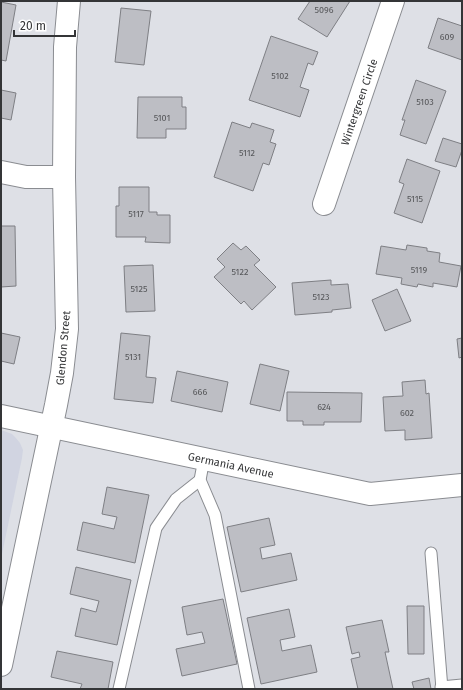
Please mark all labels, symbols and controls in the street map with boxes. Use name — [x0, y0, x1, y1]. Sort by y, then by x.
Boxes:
house number: 5096 — [315, 5, 334, 15]
scale bar — [14, 12, 75, 38]
text: 20 m — [20, 19, 46, 33]
house number: 609 — [440, 32, 454, 42]
street label: Wintergreen Circle — [338, 57, 380, 147]
house number: 5102 — [271, 71, 289, 81]
house number: 5103 — [416, 97, 434, 107]
house number: 5101 — [154, 113, 170, 123]
house number: 5112 — [239, 148, 255, 158]
house number: 5115 — [407, 194, 424, 204]
house number: 5117 — [128, 209, 144, 219]
house number: 5119 — [411, 265, 427, 275]
house number: 5122 — [232, 267, 248, 277]
house number: 5125 — [131, 284, 148, 294]
house number: 5123 — [313, 292, 329, 302]
street label: Glendon Street — [54, 310, 73, 386]
house number: 5131 — [125, 352, 141, 362]
house number: 666 — [193, 387, 207, 397]
house number: 624 — [317, 402, 331, 412]
house number: 602 — [400, 408, 414, 418]
street label: Germania Avenue — [187, 450, 275, 481]

